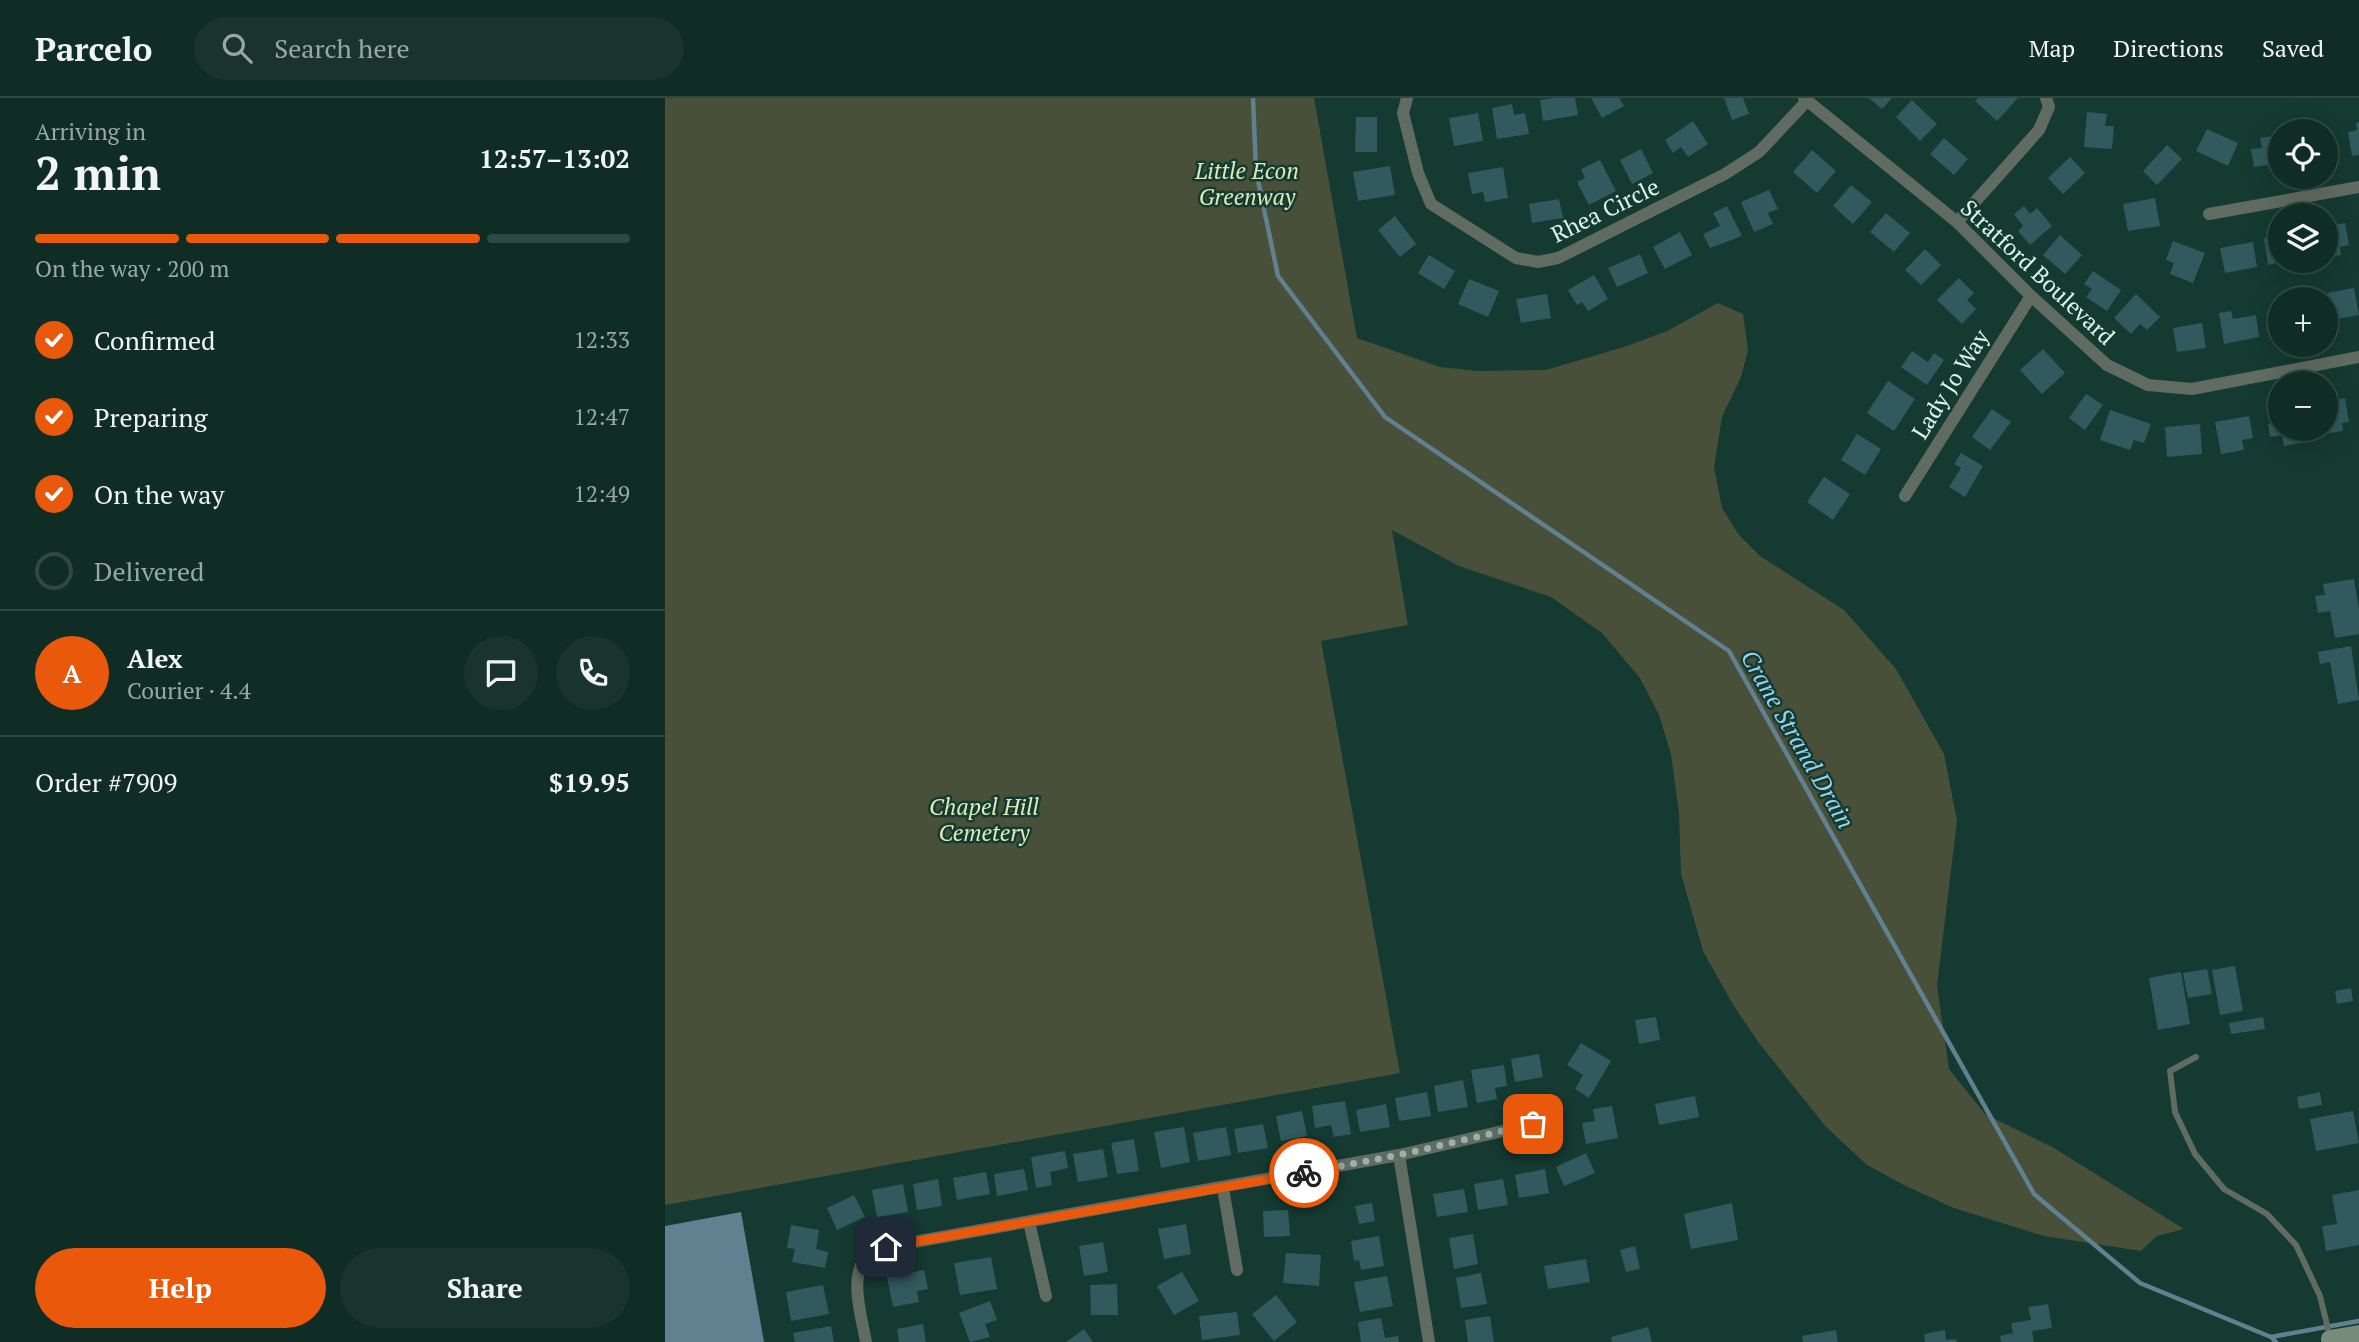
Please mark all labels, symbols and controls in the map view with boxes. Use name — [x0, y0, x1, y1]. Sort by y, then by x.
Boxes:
search box — [194, 17, 684, 80]
text: Parcelo — [35, 27, 152, 70]
icon: search — [218, 29, 256, 67]
text: Search here — [274, 31, 410, 65]
text: Map — [2029, 32, 2075, 64]
text: Directions — [2113, 32, 2224, 64]
text: Saved — [2262, 32, 2324, 64]
text: Arriving in — [35, 116, 146, 147]
map controls — [2268, 119, 2338, 441]
button: locate — [2268, 119, 2338, 189]
text: 12:57–13:02 — [479, 141, 630, 175]
text: 2 min — [35, 142, 161, 203]
park label: Little Econ Greenway — [1194, 155, 1299, 212]
street label: Rhea Circle — [1546, 170, 1664, 250]
street label: Stratford Boulevard — [1954, 192, 2122, 352]
button: layers — [2268, 203, 2338, 273]
text: On the way · 200 m — [35, 253, 229, 284]
button: + — [2268, 287, 2338, 357]
icon: check — [35, 321, 73, 359]
text: Confirmed — [94, 323, 215, 357]
street label: Lady Jo Way — [1904, 323, 1996, 445]
text: 12:33 — [573, 324, 630, 355]
button: − — [2268, 371, 2338, 441]
icon: check — [35, 398, 73, 436]
text: Preparing — [94, 400, 207, 434]
text: 12:47 — [573, 401, 630, 432]
icon: check — [35, 475, 73, 513]
text: On the way — [94, 477, 225, 511]
text: 12:49 — [573, 478, 630, 509]
text: Delivered — [94, 554, 204, 588]
button: chat — [464, 636, 538, 710]
button: phone — [556, 636, 630, 710]
text: Alex — [127, 641, 183, 675]
water label: Crane Strand Drain — [1734, 644, 1862, 834]
text: A — [63, 656, 81, 690]
text: Courier · 4.4 — [127, 675, 251, 706]
text: Order #7909 — [35, 765, 177, 799]
text: $19.95 — [549, 765, 630, 799]
park label: Chapel Hill Cemetery — [929, 791, 1040, 848]
pin — [1503, 1094, 1563, 1154]
icon: bag — [1514, 1105, 1552, 1143]
courier — [1269, 1138, 1339, 1208]
icon: bike — [1285, 1154, 1323, 1192]
pin — [856, 1217, 916, 1277]
icon: home — [867, 1228, 905, 1266]
button: Help — [35, 1248, 326, 1328]
button: Share — [340, 1248, 630, 1328]

